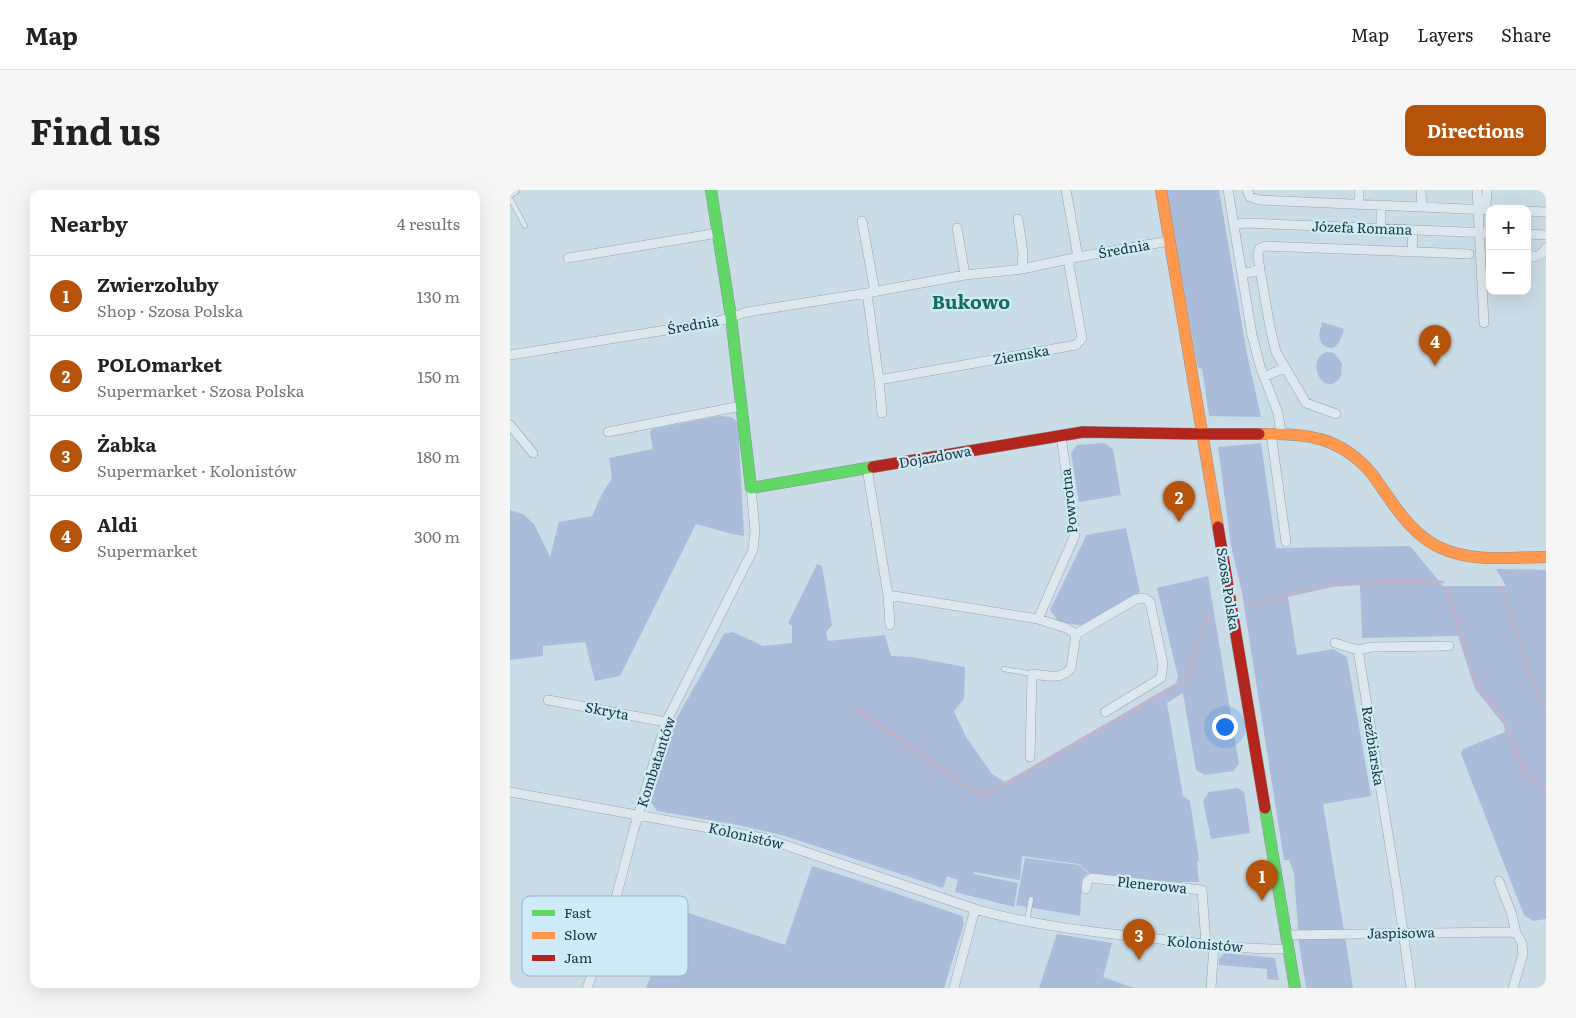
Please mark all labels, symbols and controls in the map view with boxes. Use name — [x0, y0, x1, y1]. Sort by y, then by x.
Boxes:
text: Map — [25, 17, 78, 52]
text: Map — [1351, 21, 1389, 48]
text: Layers — [1417, 21, 1473, 48]
text: Share — [1501, 21, 1551, 48]
text: Find us — [30, 104, 160, 156]
button: Directions — [1405, 105, 1546, 156]
map controls — [1486, 205, 1531, 295]
button: + — [1486, 205, 1531, 250]
text: Nearby — [50, 207, 128, 238]
text: 4 results — [397, 211, 460, 235]
street label: Józefa Romana — [1311, 215, 1413, 239]
street label: Średnia — [1096, 234, 1152, 262]
button: − — [1486, 250, 1531, 295]
text: Zwierzoluby — [97, 270, 219, 298]
text: 1 — [63, 284, 69, 308]
text: 130 m — [417, 284, 460, 308]
district label: Bukowo — [932, 287, 1010, 315]
text: Shop · Szosa Polska — [97, 298, 243, 322]
street label: Średnia — [665, 310, 721, 338]
pin: 4 — [1419, 325, 1451, 366]
street label: Ziemska — [991, 339, 1051, 369]
text: POLOmarket — [97, 350, 222, 378]
text: 2 — [62, 364, 70, 388]
text: 150 m — [417, 364, 460, 388]
text: Supermarket · Szosa Polska — [97, 378, 304, 402]
text: Żabka — [97, 430, 157, 458]
street label: Dojazdowa — [897, 440, 973, 472]
text: 3 — [62, 444, 70, 468]
text: 180 m — [417, 444, 460, 468]
text: Supermarket · Kolonistów — [97, 458, 297, 482]
street label: Powrotna — [1055, 467, 1081, 535]
pin: 2 — [1163, 481, 1195, 522]
text: Aldi — [97, 510, 138, 538]
text: 4 — [61, 524, 71, 548]
text: 300 m — [414, 524, 460, 548]
text: Supermarket — [97, 538, 197, 562]
street label: Szosa Polska — [1213, 546, 1245, 632]
street label: Skryta — [583, 696, 631, 724]
street label: Rzeźbiarska — [1358, 705, 1390, 788]
street label: Kombatantów — [631, 714, 679, 810]
your location — [1212, 714, 1238, 740]
street label: Kolonistów — [707, 817, 786, 853]
pin: 1 — [1246, 860, 1278, 901]
street label: Plenerowa — [1116, 870, 1189, 898]
legend — [522, 896, 688, 976]
text: Fast — [564, 902, 592, 922]
pin: 3 — [1123, 919, 1155, 960]
street label: Jaspisowa — [1367, 921, 1436, 943]
text: Slow — [564, 924, 597, 944]
street label: Kolonistów — [1166, 930, 1244, 956]
text: Jam — [564, 947, 593, 967]

